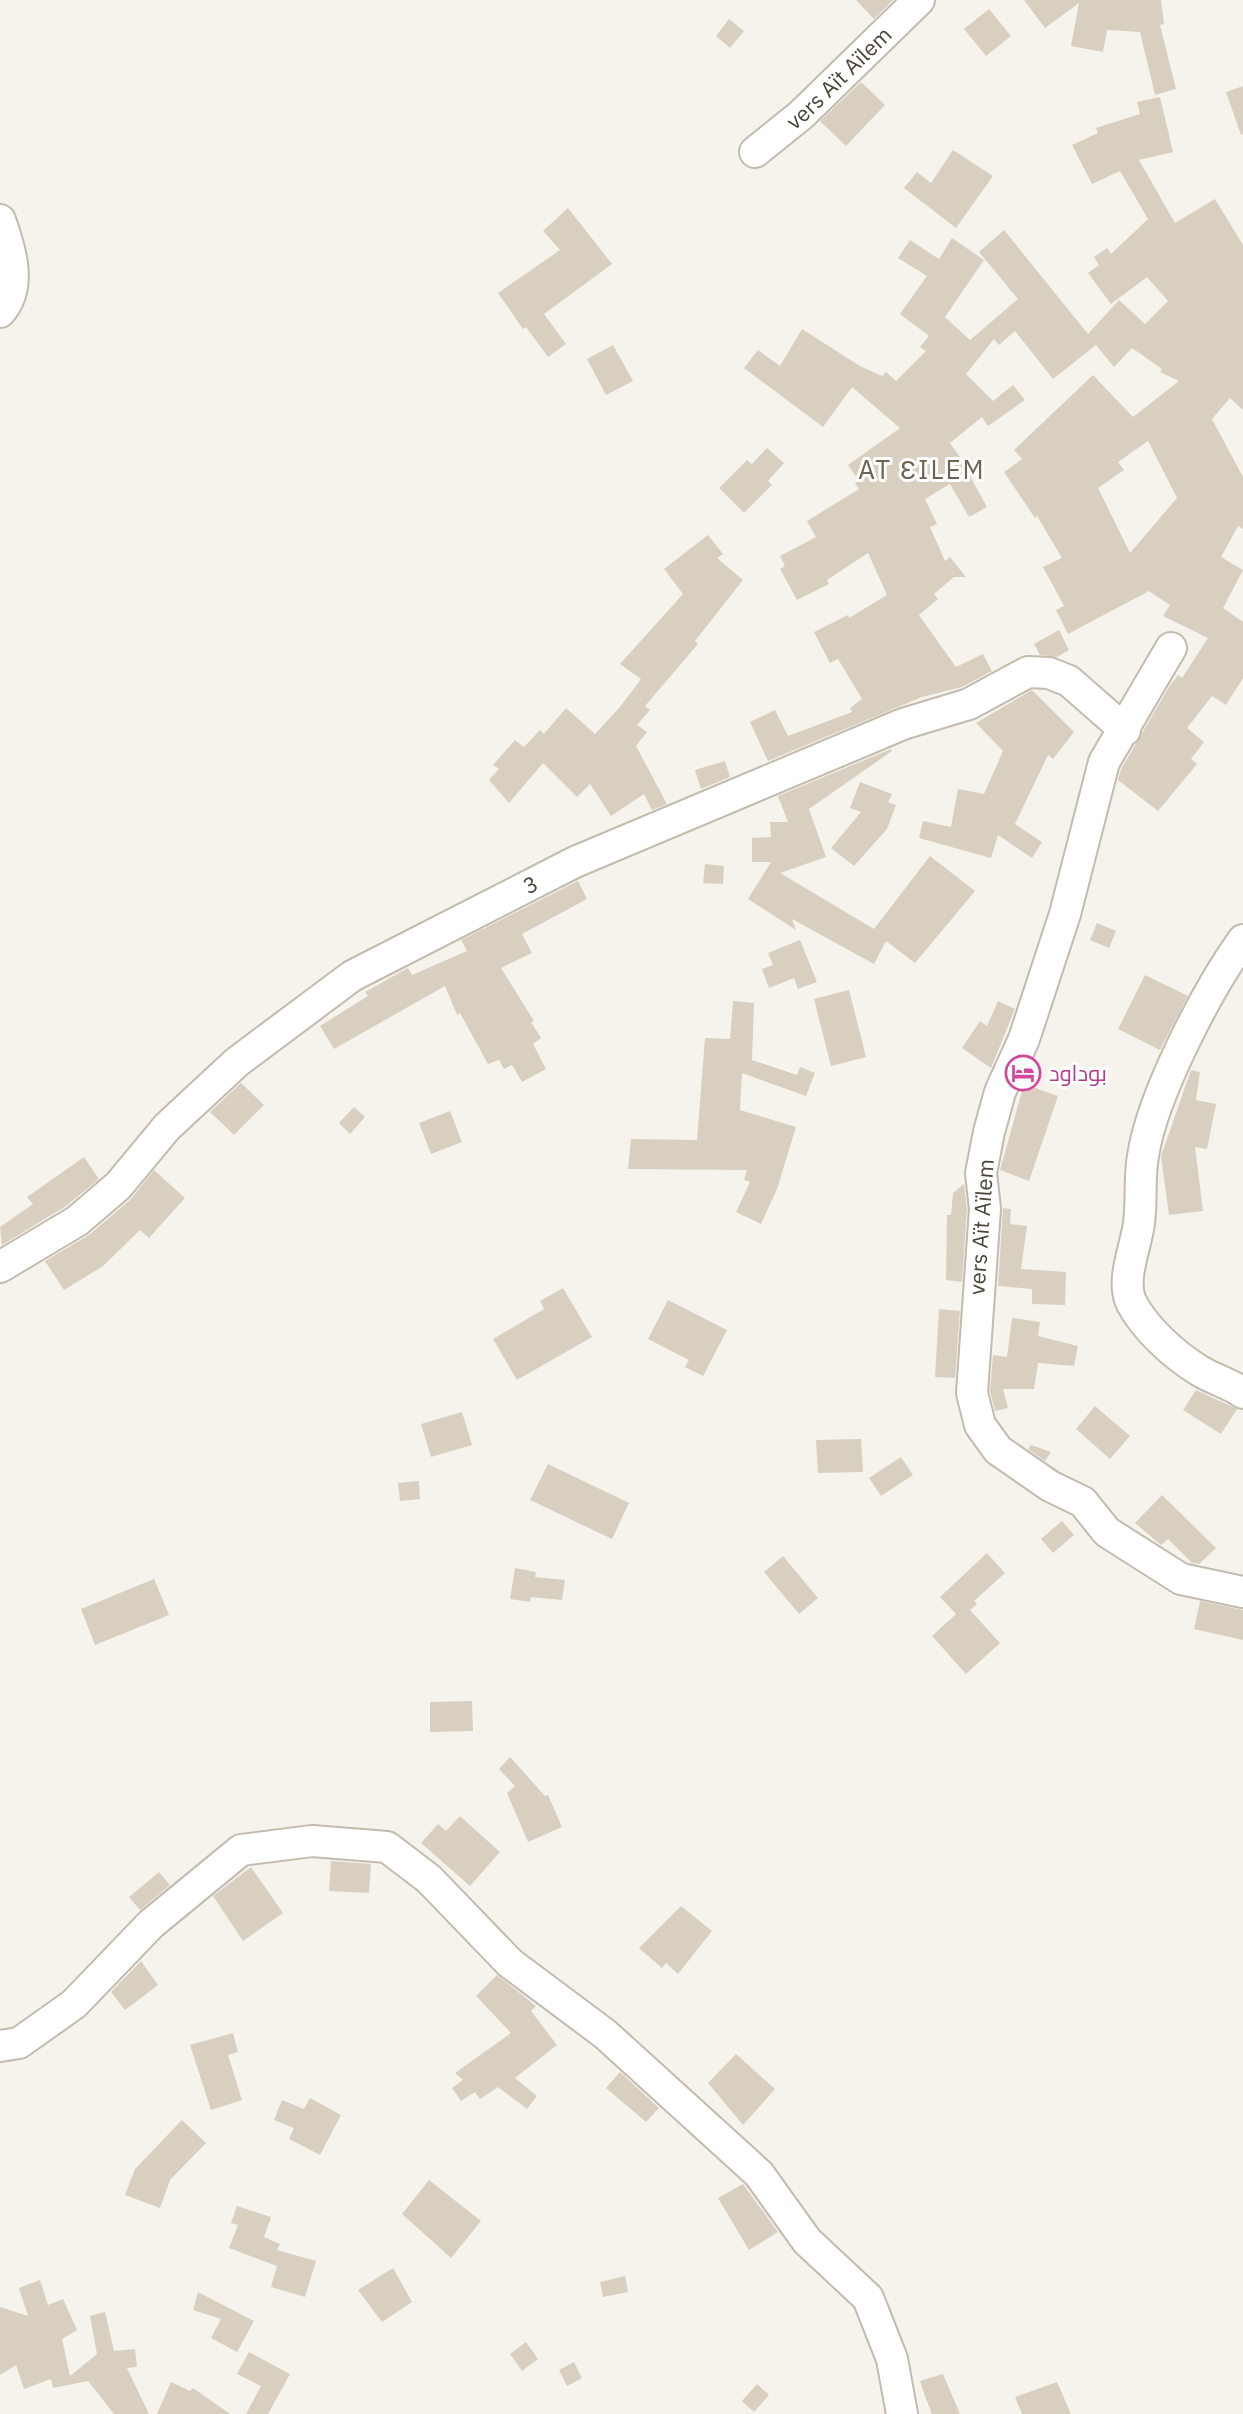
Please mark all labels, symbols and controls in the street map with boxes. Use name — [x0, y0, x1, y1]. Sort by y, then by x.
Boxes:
street label: vers Aït Aïlem — [780, 20, 897, 135]
district label: AT ƐILEM — [858, 452, 986, 486]
street label: 3 — [518, 868, 543, 900]
hotel icon: بوداود — [1004, 1054, 1042, 1092]
place label: بوداود — [1049, 1058, 1107, 1087]
street label: vers Aït Aïlem — [961, 1158, 1000, 1296]

